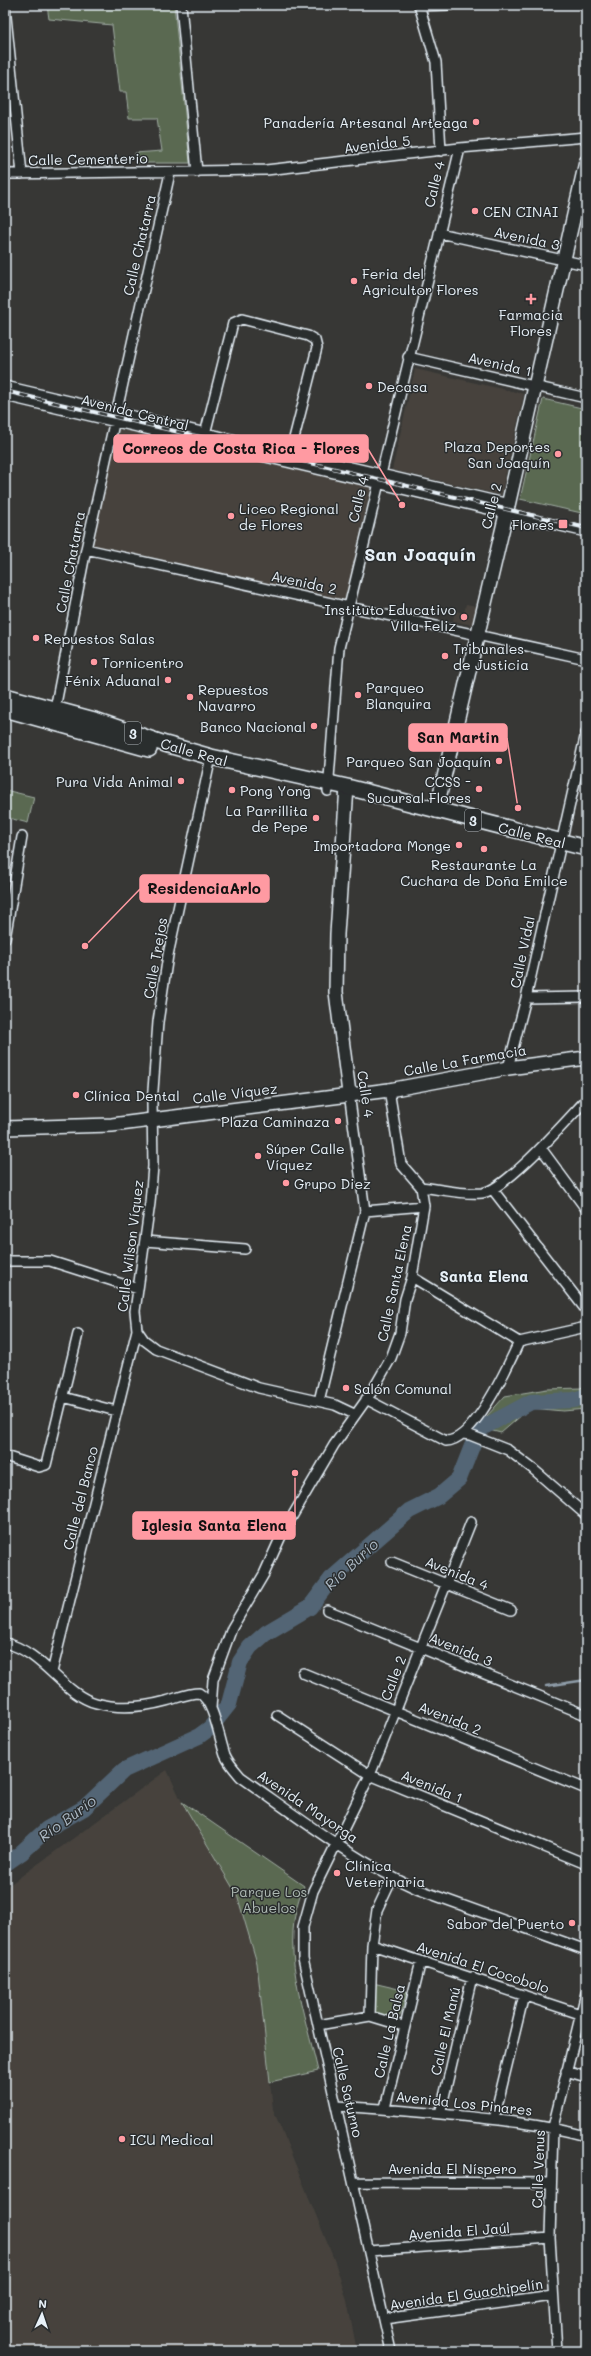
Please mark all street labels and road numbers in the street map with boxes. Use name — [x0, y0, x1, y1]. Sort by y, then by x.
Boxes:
street label: Avenida 5 — [343, 131, 411, 157]
street label: Calle Cementerio — [28, 148, 148, 170]
street label: Calle 4 — [419, 158, 449, 209]
street label: Calle Chatarra — [118, 193, 160, 297]
street label: Avenida 3 — [492, 222, 562, 254]
street label: Avenida 1 — [466, 347, 534, 381]
street label: Avenida Central — [79, 389, 191, 435]
street label: Calle 4 — [343, 473, 373, 524]
street label: Calle 2 — [476, 481, 506, 531]
street label: Calle Chatarra — [51, 510, 89, 614]
street label: Avenida 2 — [270, 566, 338, 598]
road number: 3 — [125, 722, 141, 744]
street label: Calle Real — [158, 733, 230, 771]
road number: 3 — [465, 809, 481, 831]
street label: Calle Real — [496, 817, 568, 853]
street label: Calle Vidal — [505, 914, 539, 990]
street label: Calle Trejos — [139, 916, 171, 1000]
street label: Calle La Farmacia — [402, 1040, 528, 1080]
street label: Calle 4 — [353, 1069, 379, 1120]
street label: Calle Víquez — [191, 1078, 279, 1108]
street label: Calle Wilson Víquez — [112, 1179, 148, 1313]
street label: Calle Santa Elena — [372, 1223, 416, 1343]
street label: Calle del Banco — [58, 1444, 102, 1552]
street label: Avenida 4 — [423, 1552, 492, 1595]
street label: Avenida 3 — [427, 1628, 495, 1670]
street label: Calle 2 — [376, 1653, 410, 1703]
street label: Avenida 2 — [416, 1697, 484, 1739]
street label: Avenida Mayorga — [254, 1765, 362, 1847]
street label: Avenida 1 — [398, 1765, 466, 1807]
street label: Avenida El Cocobolo — [414, 1937, 552, 1997]
street label: Calle La Balsa — [369, 1982, 409, 2080]
street label: Calle El Manú — [426, 1985, 464, 2077]
street label: Calle Saturno — [328, 2045, 368, 2139]
street label: Avenida Los Pinares — [395, 2086, 533, 2120]
street label: Calle Venus — [527, 2129, 549, 2209]
street label: Avenida El Níspero — [388, 2159, 516, 2178]
street label: Avenida El Jaúl — [407, 2218, 511, 2244]
street label: Avenida El Guachipelín — [388, 2274, 544, 2314]

